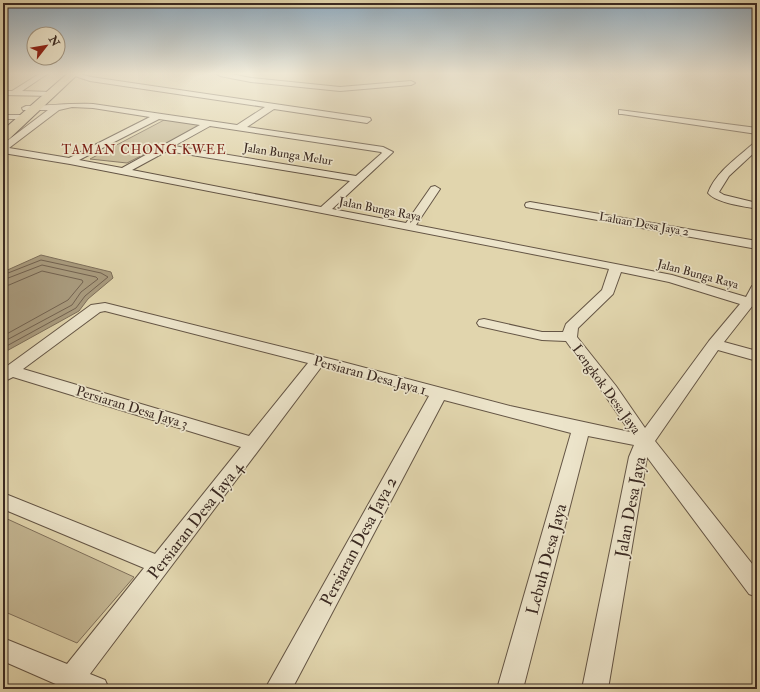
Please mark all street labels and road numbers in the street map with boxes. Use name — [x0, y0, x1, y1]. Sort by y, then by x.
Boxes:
street label: Jalan Bunga Melur — [241, 140, 334, 169]
street label: Jalan Bunga Raya — [337, 194, 423, 225]
street label: Laluan Desa Jaya 2 — [598, 209, 690, 240]
street label: Jalan Bunga Raya — [655, 256, 741, 293]
street label: Lengkok Desa Jaya — [568, 341, 645, 438]
street label: Persiaran Desa Jaya 1 — [311, 352, 428, 400]
street label: Persiaran Desa Jaya 3 — [73, 382, 190, 434]
street label: Jalan Desa Jaya — [610, 454, 652, 560]
street label: Persiaran Desa Jaya 4 — [143, 457, 249, 584]
street label: Persiaran Desa Jaya 2 — [316, 473, 402, 610]
street label: Lebuh Desa Jaya — [522, 500, 573, 617]

